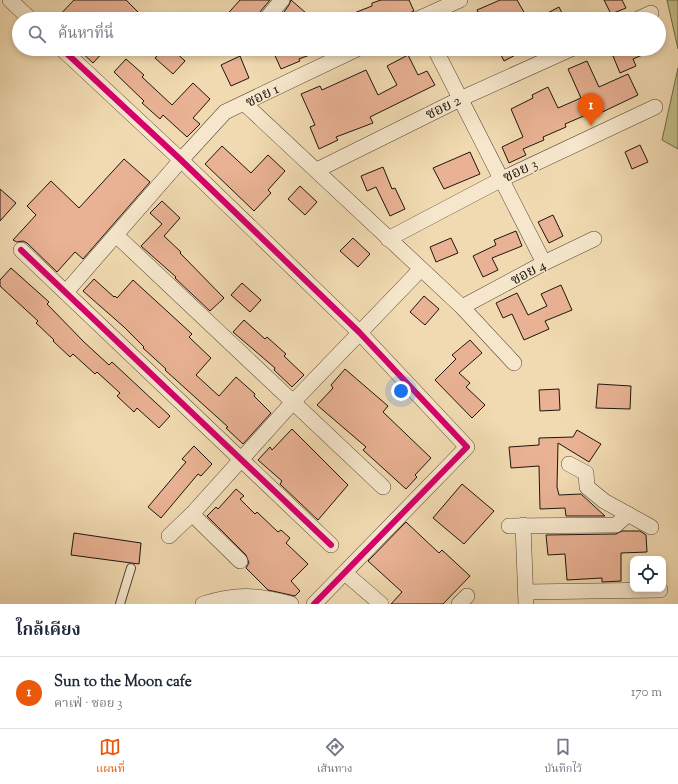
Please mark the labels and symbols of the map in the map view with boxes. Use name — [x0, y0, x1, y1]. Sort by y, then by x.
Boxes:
street label: ซอย 1 — [242, 79, 283, 113]
street label: ซอย 2 — [422, 91, 465, 126]
pin: 1 — [578, 93, 604, 126]
street label: ซอย 3 — [500, 154, 541, 188]
street label: ซอย 4 — [507, 255, 551, 291]
your location — [391, 381, 411, 401]

